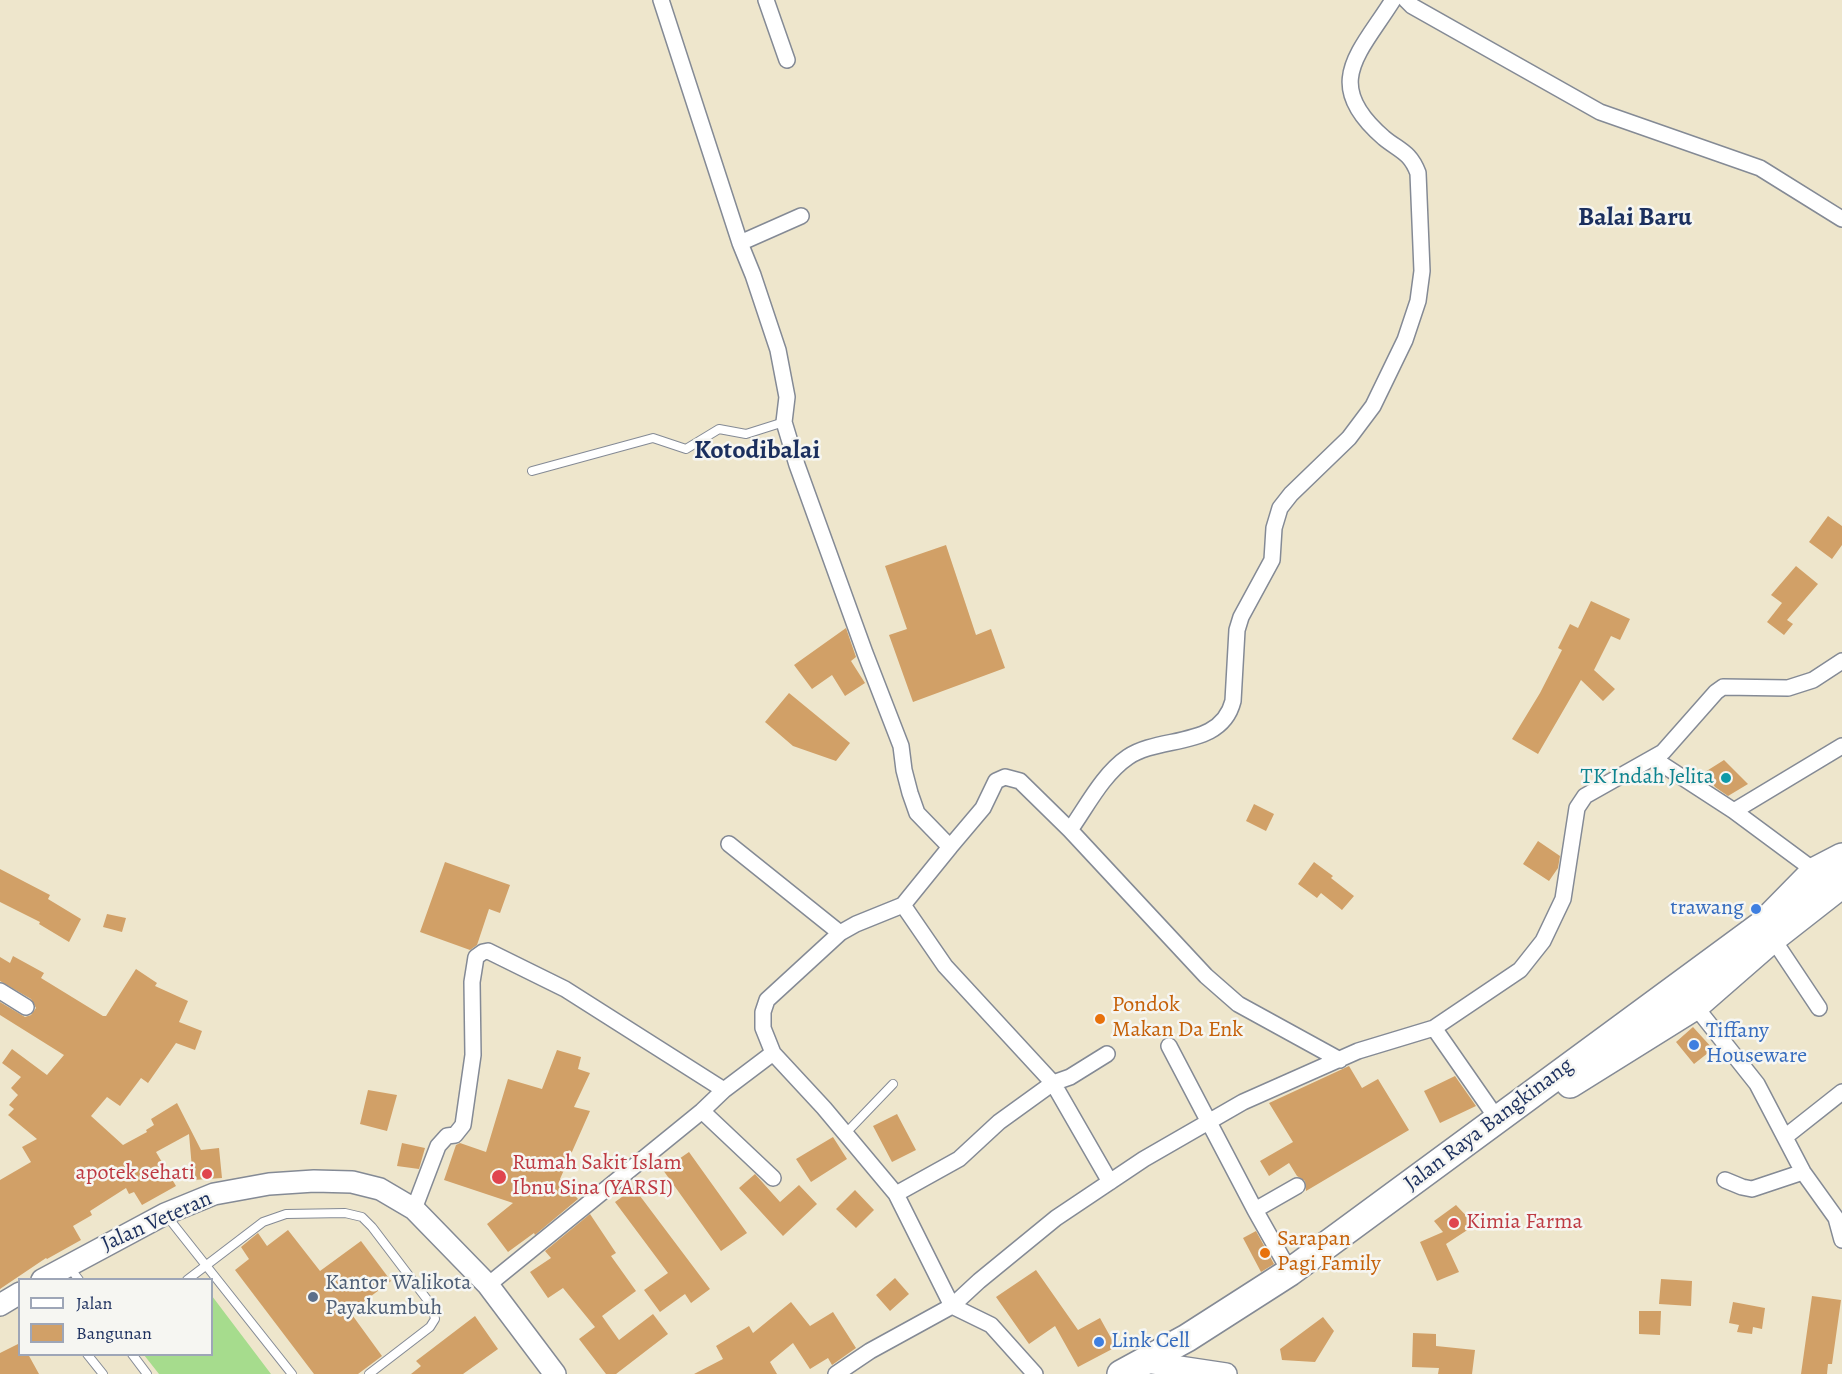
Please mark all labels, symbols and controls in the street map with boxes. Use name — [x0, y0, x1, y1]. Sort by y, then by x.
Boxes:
district label: Balai Baru — [1578, 203, 1692, 235]
district label: Kotodibalai — [694, 436, 820, 468]
place label: TK Indah Jelita — [1581, 765, 1714, 791]
marker: TK Indah Jelita — [1719, 771, 1733, 785]
place label: trawang — [1670, 896, 1744, 922]
marker: trawang — [1749, 902, 1763, 916]
place label: Pondok Makan Da Enk — [1112, 993, 1243, 1044]
marker: Pondok Makan Da Enk — [1093, 1012, 1107, 1026]
place label: Tiffany Houseware — [1706, 1019, 1807, 1070]
marker: Tiffany Houseware — [1687, 1038, 1701, 1052]
street label: Jalan Raya Bangkinang — [1399, 1053, 1579, 1197]
place label: Rumah Sakit Islam Ibnu Sina (YARSI) — [512, 1151, 682, 1202]
place label: apotek sehati — [76, 1161, 195, 1187]
marker: apotek sehati — [200, 1167, 214, 1181]
marker: Rumah Sakit Islam Ibnu Sina (YARSI) — [490, 1168, 508, 1186]
street label: Jalan Veteran — [98, 1186, 216, 1258]
place label: Kimia Farma — [1466, 1210, 1583, 1236]
marker: Kimia Farma — [1447, 1216, 1461, 1230]
place label: Sarapan Pagi Family — [1277, 1227, 1381, 1278]
marker: Sarapan Pagi Family — [1258, 1246, 1272, 1260]
place label: Kantor Walikota Payakumbuh — [325, 1271, 471, 1322]
legend — [18, 1278, 213, 1356]
marker: Kantor Walikota Payakumbuh — [306, 1290, 320, 1304]
text: Jalan — [76, 1291, 112, 1315]
text: Bangunan — [76, 1321, 152, 1345]
place label: Link Cell — [1111, 1329, 1190, 1355]
marker: Link Cell — [1092, 1335, 1106, 1349]

